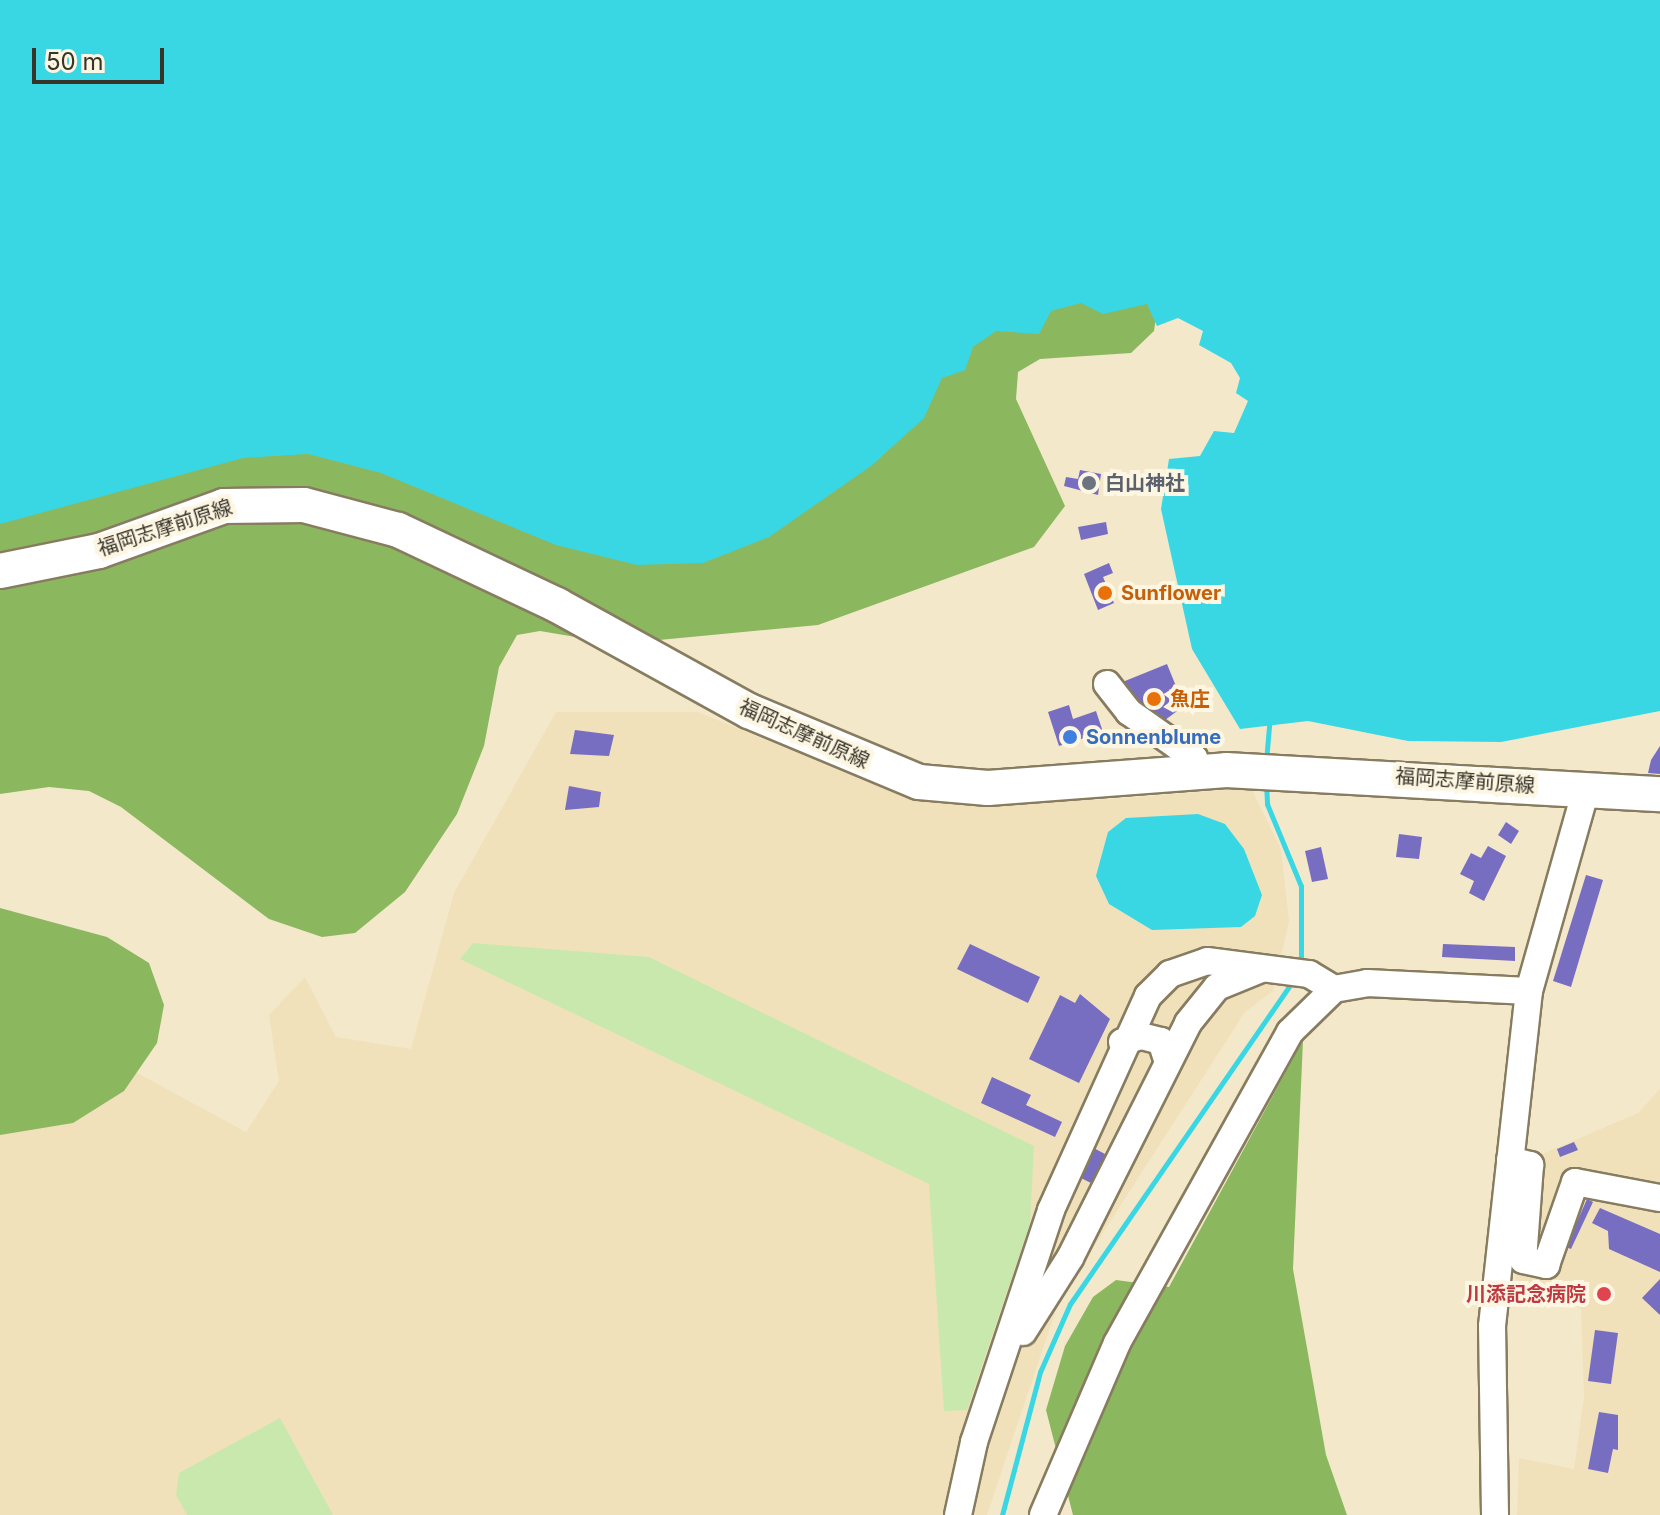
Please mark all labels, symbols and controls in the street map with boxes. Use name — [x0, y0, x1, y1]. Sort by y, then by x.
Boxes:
scale bar — [36, 32, 168, 82]
text: 50 m — [46, 47, 104, 76]
place label: 白山神社 — [1105, 471, 1185, 495]
marker: 白山神社 — [1080, 474, 1098, 492]
street label: 福岡志摩前原線 — [95, 495, 235, 561]
place label: Sunflower — [1121, 581, 1221, 605]
marker: Sunflower — [1096, 584, 1114, 602]
place label: 魚庄 — [1170, 687, 1210, 711]
marker: 魚庄 — [1145, 690, 1163, 708]
street label: 福岡志摩前原線 — [735, 695, 873, 773]
place label: Sonnenblume — [1086, 725, 1221, 749]
marker: Sonnenblume — [1061, 728, 1079, 746]
street label: 福岡志摩前原線 — [1394, 764, 1536, 798]
place label: 川添記念病院 — [1466, 1282, 1586, 1306]
marker: 川添記念病院 — [1593, 1283, 1615, 1305]

